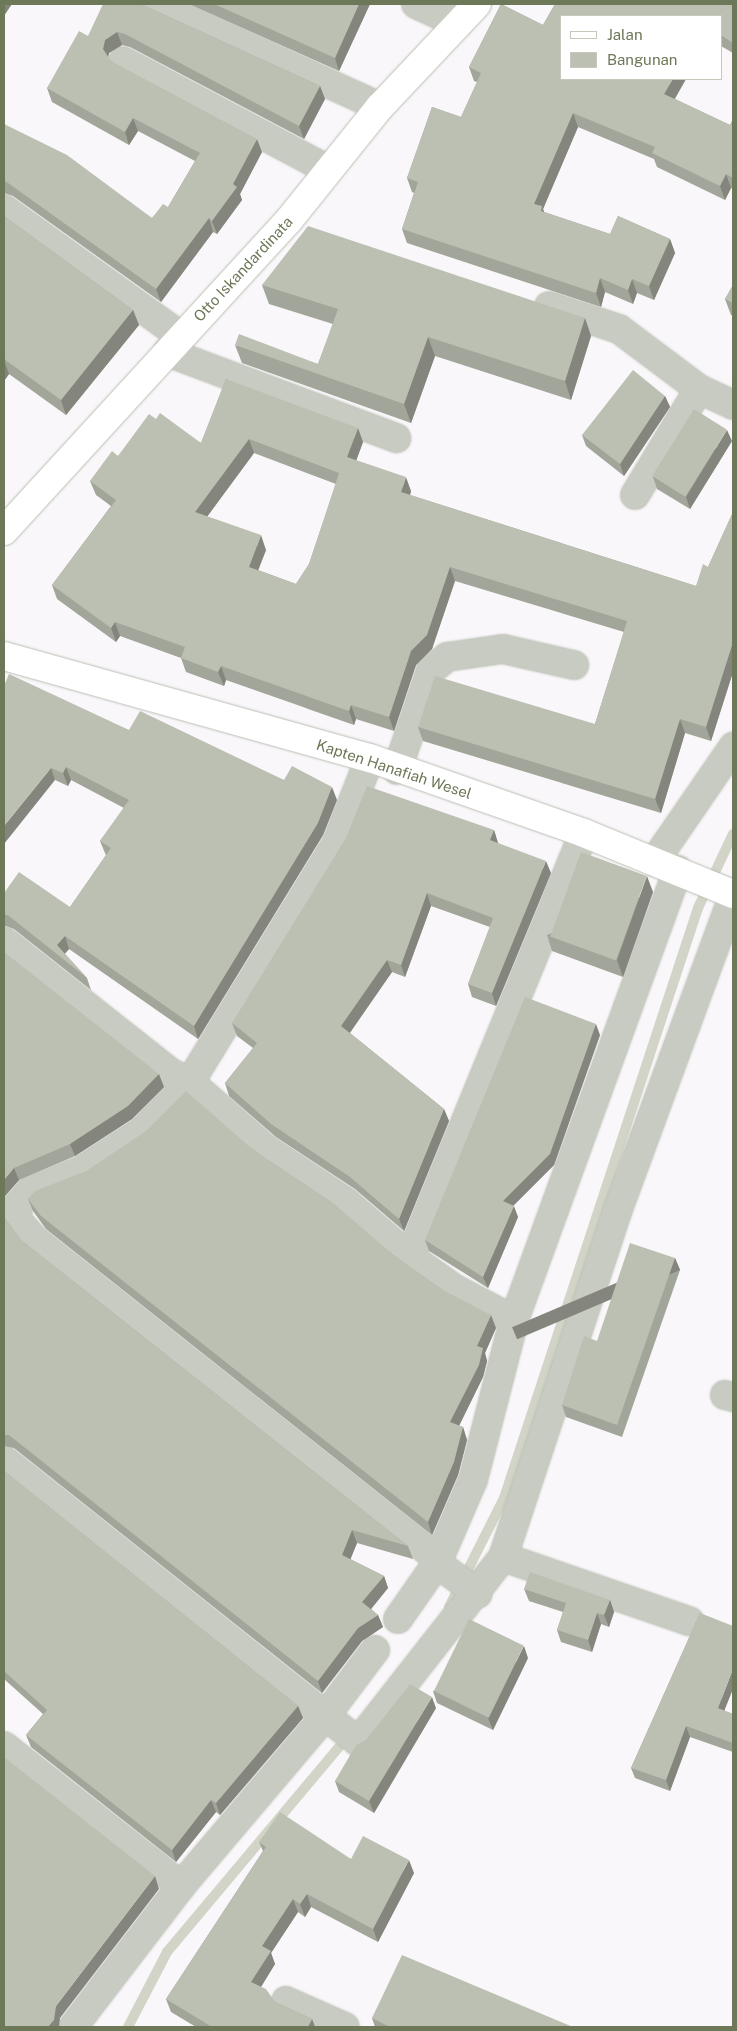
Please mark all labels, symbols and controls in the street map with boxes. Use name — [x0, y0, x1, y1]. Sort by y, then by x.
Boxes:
legend — [560, 15, 722, 80]
text: Jalan — [607, 26, 643, 43]
text: Bangunan — [607, 51, 678, 68]
street label: Otto Iskandardinata — [190, 213, 296, 325]
street label: Kapten Hanafiah Wesel — [314, 735, 474, 803]

